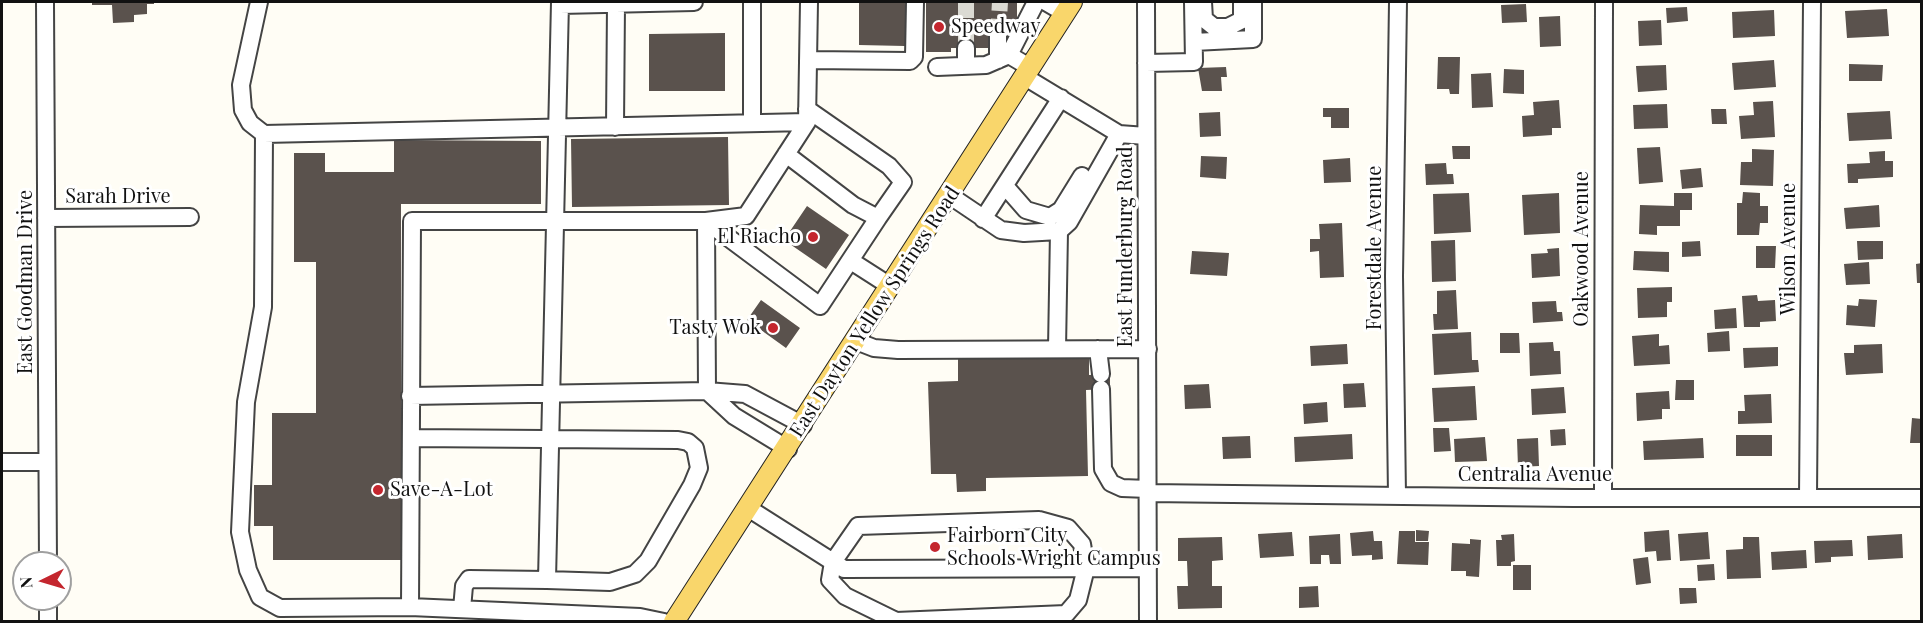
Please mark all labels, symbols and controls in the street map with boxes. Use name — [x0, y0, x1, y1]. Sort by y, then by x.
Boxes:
place label: Speedway — [951, 15, 1040, 39]
marker: Speedway — [932, 20, 946, 34]
street label: East Funderburg Road — [1114, 146, 1138, 348]
street label: Forestdale Avenue — [1363, 166, 1387, 330]
street label: Oakwood Avenue — [1570, 171, 1594, 327]
street label: East Dayton Yellow Springs Road — [785, 182, 965, 442]
street label: Wilson Avenue — [1777, 183, 1801, 315]
street label: Sarah Drive — [65, 185, 171, 209]
street label: East Goodman Drive — [14, 190, 38, 374]
place label: El Riacho — [717, 225, 801, 249]
marker: El Riacho — [806, 230, 820, 244]
place label: Tasty Wok — [669, 316, 761, 340]
marker: Tasty Wok — [766, 321, 780, 335]
street label: Centralia Avenue — [1458, 463, 1612, 487]
place label: Save-A-Lot — [390, 478, 493, 502]
marker: Save-A-Lot — [371, 483, 385, 497]
place label: Fairborn City Schools Wright Campus — [947, 524, 1161, 571]
marker: Fairborn City Schools Wright Campus — [928, 540, 942, 554]
north arrow — [12, 551, 72, 611]
text: N — [15, 576, 37, 589]

